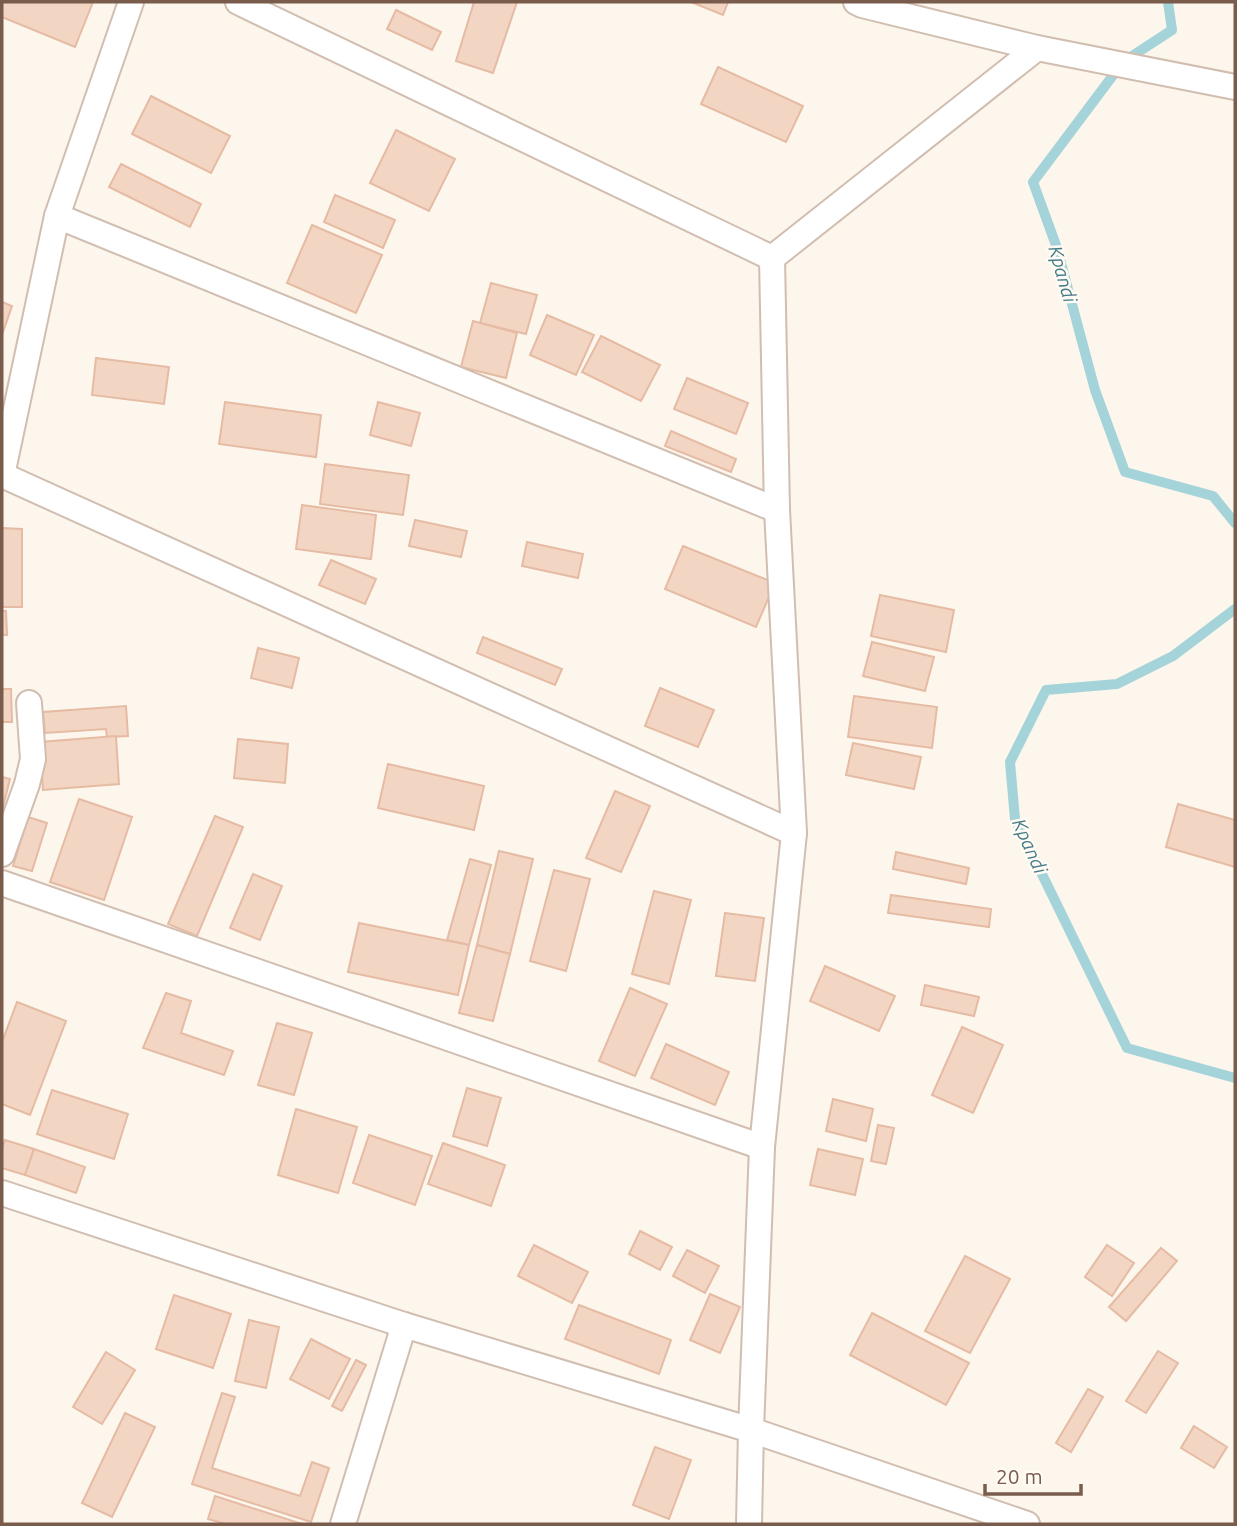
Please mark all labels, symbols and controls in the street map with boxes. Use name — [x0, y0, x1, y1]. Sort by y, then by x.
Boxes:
water label: Kpandi — [1044, 243, 1082, 306]
water label: Kpandi — [1008, 815, 1052, 878]
scale bar — [985, 1452, 1081, 1496]
text: 20 m — [996, 1464, 1043, 1488]

